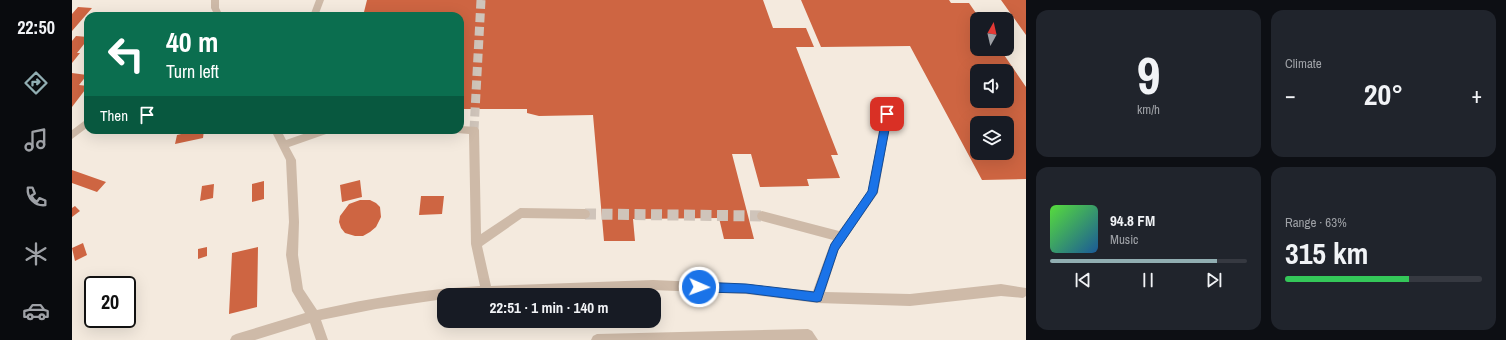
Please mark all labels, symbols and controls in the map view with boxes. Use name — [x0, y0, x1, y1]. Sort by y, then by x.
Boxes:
north arrow — [970, 12, 1014, 56]
map controls — [970, 12, 1014, 160]
text: 22:50 — [17, 15, 55, 40]
text: 40 m — [166, 23, 218, 61]
icon: left — [100, 28, 152, 80]
text: 9 — [1137, 40, 1160, 110]
text: Climate — [1285, 55, 1322, 72]
text: Turn left — [166, 59, 219, 84]
button: sound — [970, 64, 1014, 108]
icon: directions — [22, 69, 50, 97]
text: 20° — [1364, 74, 1403, 114]
text: − — [1285, 80, 1296, 110]
text: + — [1471, 80, 1482, 110]
pin — [870, 97, 904, 131]
text: km/h — [1137, 101, 1160, 118]
icon: arrive — [876, 103, 898, 125]
icon: arrive — [136, 104, 158, 126]
text: Then — [100, 105, 128, 126]
button: layers — [970, 116, 1014, 160]
icon: music — [22, 126, 50, 154]
icon: phone — [22, 183, 50, 211]
text: 94.8 FM — [1110, 210, 1155, 231]
text: Range · 63% — [1285, 214, 1347, 231]
text: Music — [1110, 231, 1138, 248]
text: 315 km — [1285, 233, 1368, 273]
icon: climate — [22, 240, 50, 268]
position arrow — [678, 266, 720, 308]
icon: previous — [1072, 269, 1094, 291]
icon: pause — [1137, 269, 1159, 291]
icon: next — [1203, 269, 1225, 291]
speed limit sign: 20 — [84, 276, 136, 328]
icon: car — [22, 297, 50, 325]
text: 22:51 · 1 min · 140 m — [490, 297, 608, 318]

